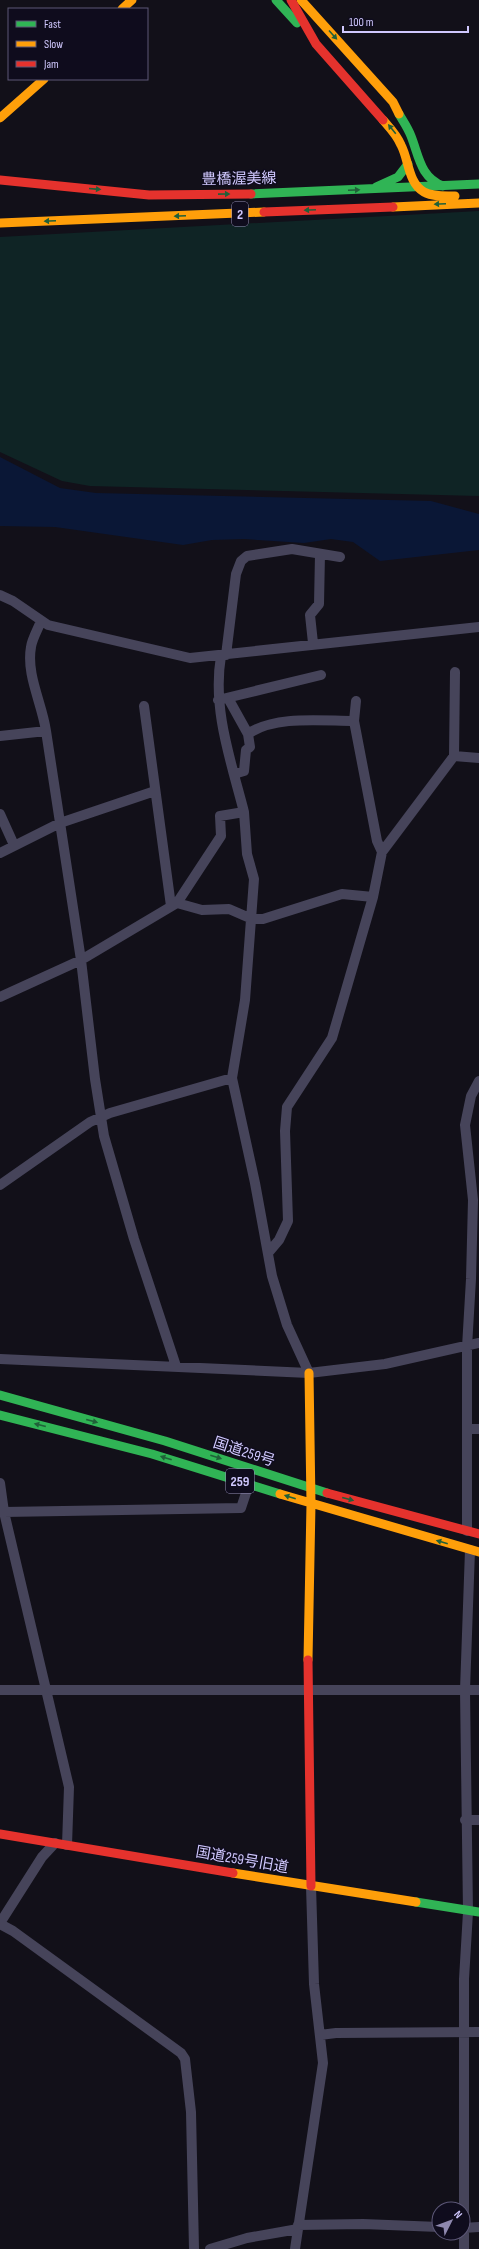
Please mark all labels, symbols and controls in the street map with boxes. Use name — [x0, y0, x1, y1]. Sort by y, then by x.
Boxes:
legend — [8, 8, 148, 80]
scale bar — [343, 8, 468, 34]
text: 100 m — [349, 15, 374, 30]
text: Fast — [44, 17, 61, 32]
one-way arrow — [328, 30, 337, 40]
text: Slow — [44, 37, 63, 52]
text: Jam — [43, 57, 59, 72]
one-way arrow — [387, 124, 396, 134]
street label: 豊橋渥美線 — [201, 169, 277, 189]
one-way arrow — [89, 186, 101, 193]
one-way arrow — [348, 187, 361, 193]
one-way arrow — [218, 191, 231, 197]
one-way arrow — [434, 201, 446, 208]
road number: 2 — [232, 202, 248, 226]
one-way arrow — [304, 207, 316, 214]
one-way arrow — [173, 213, 186, 219]
one-way arrow — [44, 217, 56, 224]
one-way arrow — [85, 1418, 98, 1424]
one-way arrow — [34, 1422, 46, 1428]
street label: 国道259号 — [211, 1433, 277, 1471]
one-way arrow — [160, 1455, 172, 1461]
one-way arrow — [211, 1455, 223, 1461]
road number: 259 — [226, 1469, 254, 1493]
one-way arrow — [284, 1494, 296, 1500]
one-way arrow — [342, 1496, 355, 1502]
one-way arrow — [435, 1539, 447, 1545]
street label: 国道259号旧道 — [194, 1842, 290, 1878]
north arrow — [431, 2201, 471, 2241]
text: N — [451, 2208, 465, 2221]

